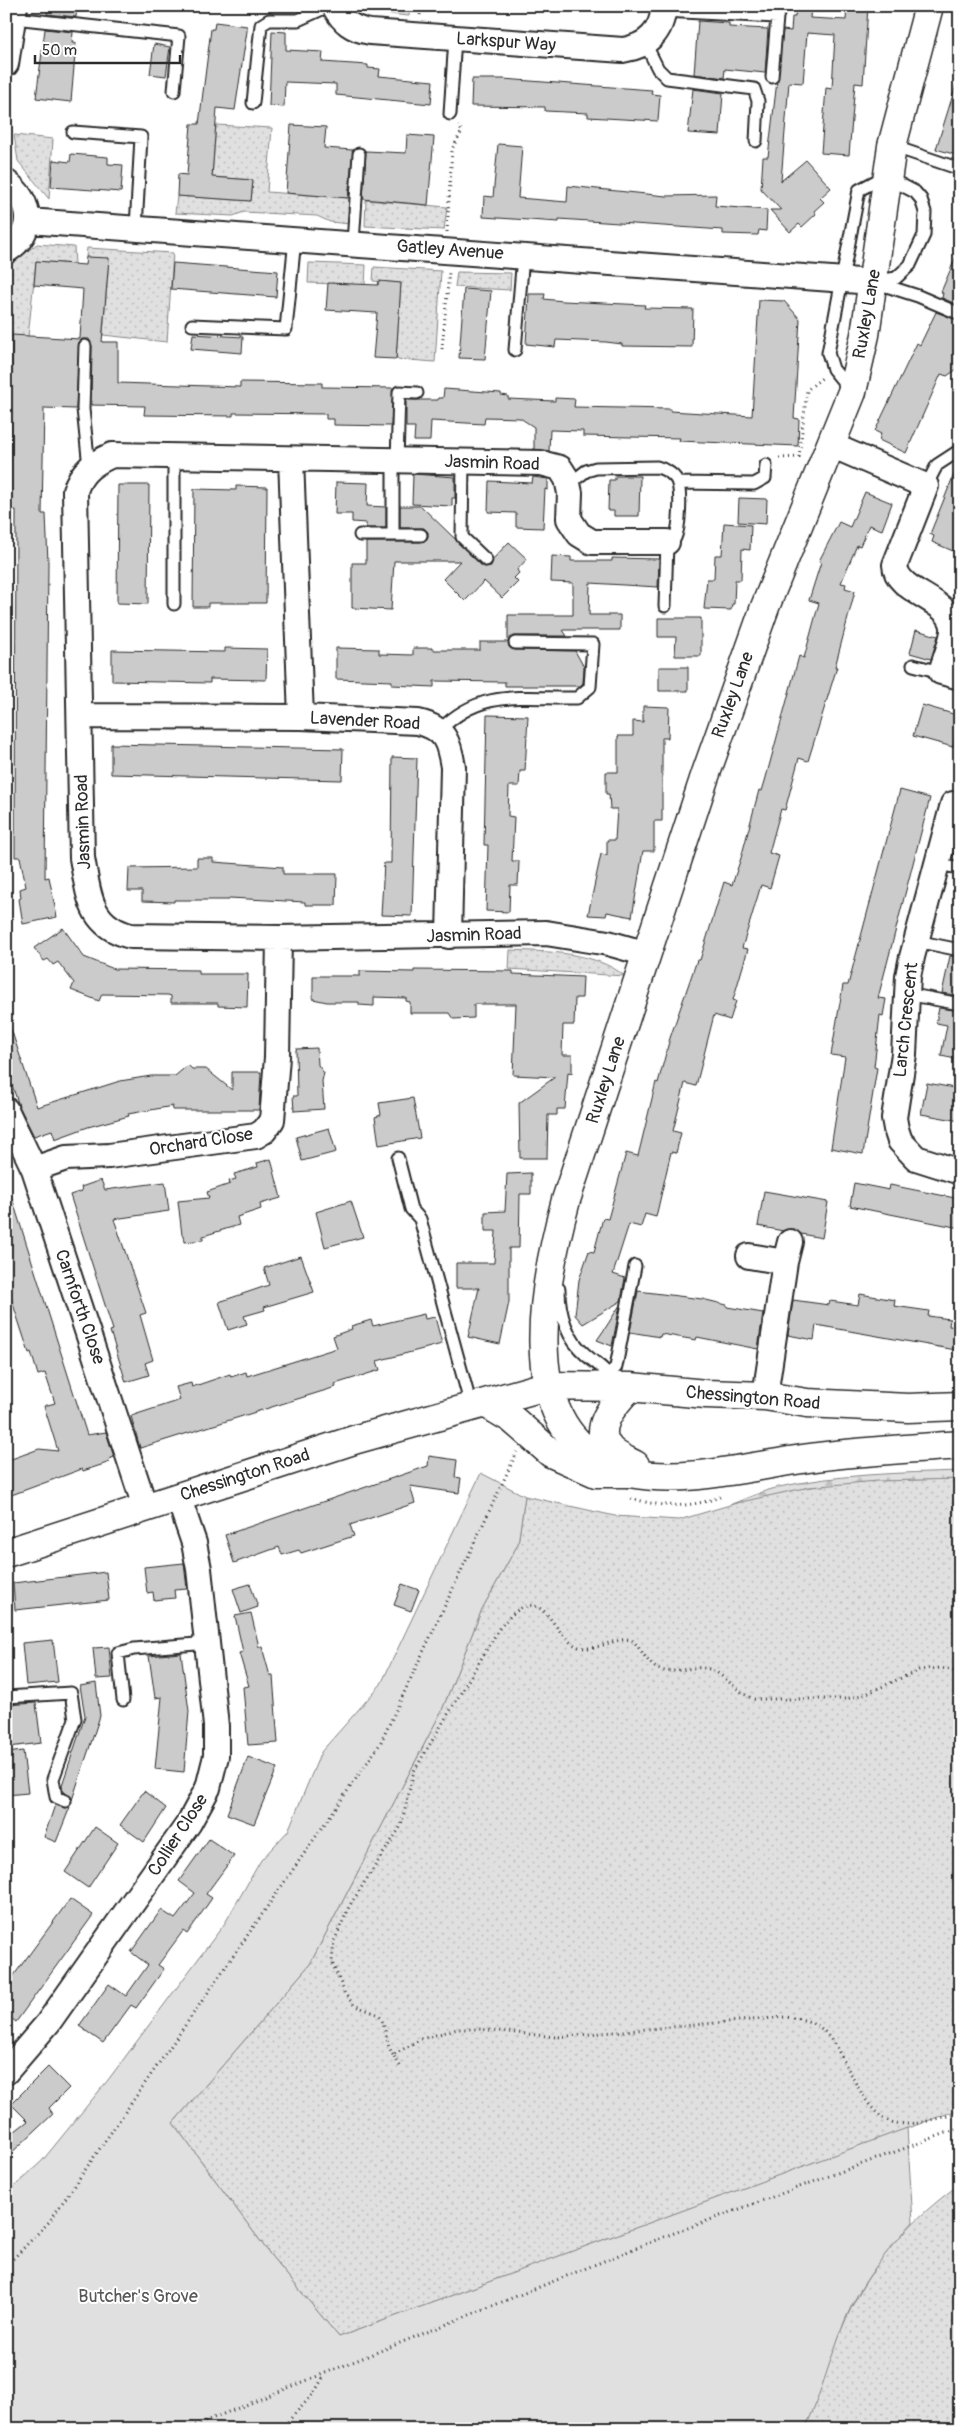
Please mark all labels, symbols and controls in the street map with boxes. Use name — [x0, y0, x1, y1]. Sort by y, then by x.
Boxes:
street label: Larkspur Way — [455, 27, 557, 57]
scale bar — [35, 32, 180, 64]
text: 50 m — [42, 41, 77, 60]
street label: Gatley Avenue — [396, 235, 504, 265]
street label: Ruxley Lane — [848, 267, 886, 360]
street label: Jasmin Road — [444, 450, 540, 476]
street label: Ruxley Lane — [707, 649, 759, 741]
street label: Lavender Road — [309, 707, 421, 735]
street label: Jasmin Road — [70, 774, 96, 870]
street label: Jasmin Road — [426, 922, 522, 948]
street label: Larch Crescent — [889, 961, 924, 1079]
street label: Ruxley Lane — [581, 1033, 631, 1126]
street label: Orchard Close — [148, 1122, 255, 1162]
street label: Carnforth Close — [50, 1247, 110, 1368]
street label: Chessington Road — [685, 1381, 821, 1415]
street label: Chessington Road — [177, 1443, 313, 1507]
street label: Collier Close — [143, 1789, 213, 1881]
park label: Butcher's Grove — [78, 2285, 198, 2308]

